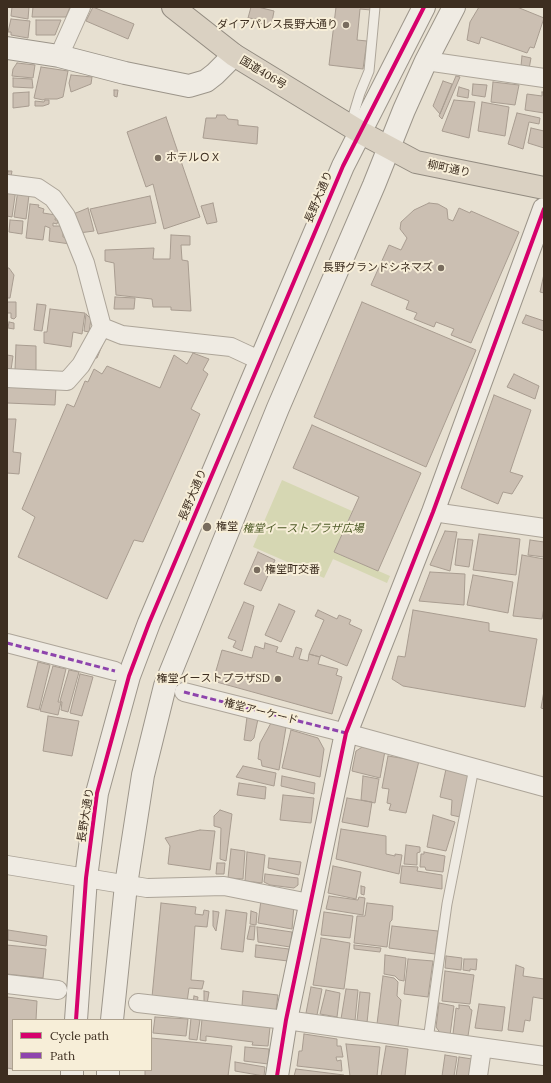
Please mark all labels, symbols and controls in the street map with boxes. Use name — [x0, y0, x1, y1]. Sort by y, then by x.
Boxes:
place label: ダイアパレス長野大通り — [217, 18, 338, 32]
marker: ダイアパレス長野大通り — [341, 20, 351, 30]
street label: 国道406号 — [237, 54, 289, 92]
place label: ホテルＯＸ — [166, 151, 221, 165]
marker: ホテルＯＸ — [153, 153, 163, 163]
street label: 柳町通り — [426, 158, 472, 180]
street label: 長野大通り — [302, 169, 336, 225]
place label: 長野グランドシネマズ — [323, 261, 433, 275]
marker: 長野グランドシネマズ — [436, 263, 446, 273]
street label: 長野大通り — [176, 467, 210, 523]
place label: 権堂 — [216, 520, 238, 534]
marker: 権堂 — [201, 521, 213, 533]
park label: 権堂イーストプラザ広場 — [243, 522, 363, 536]
place label: 権堂町交番 — [265, 563, 320, 577]
marker: 権堂町交番 — [252, 565, 262, 575]
place label: 権堂イーストプラザSD — [157, 672, 270, 686]
marker: 権堂イーストプラザSD — [273, 674, 283, 684]
street label: 権堂アーケード — [222, 696, 300, 728]
street label: 長野大通り — [75, 787, 97, 843]
legend — [12, 1019, 152, 1071]
text: Cycle path — [50, 1028, 109, 1043]
text: Path — [50, 1048, 75, 1063]

